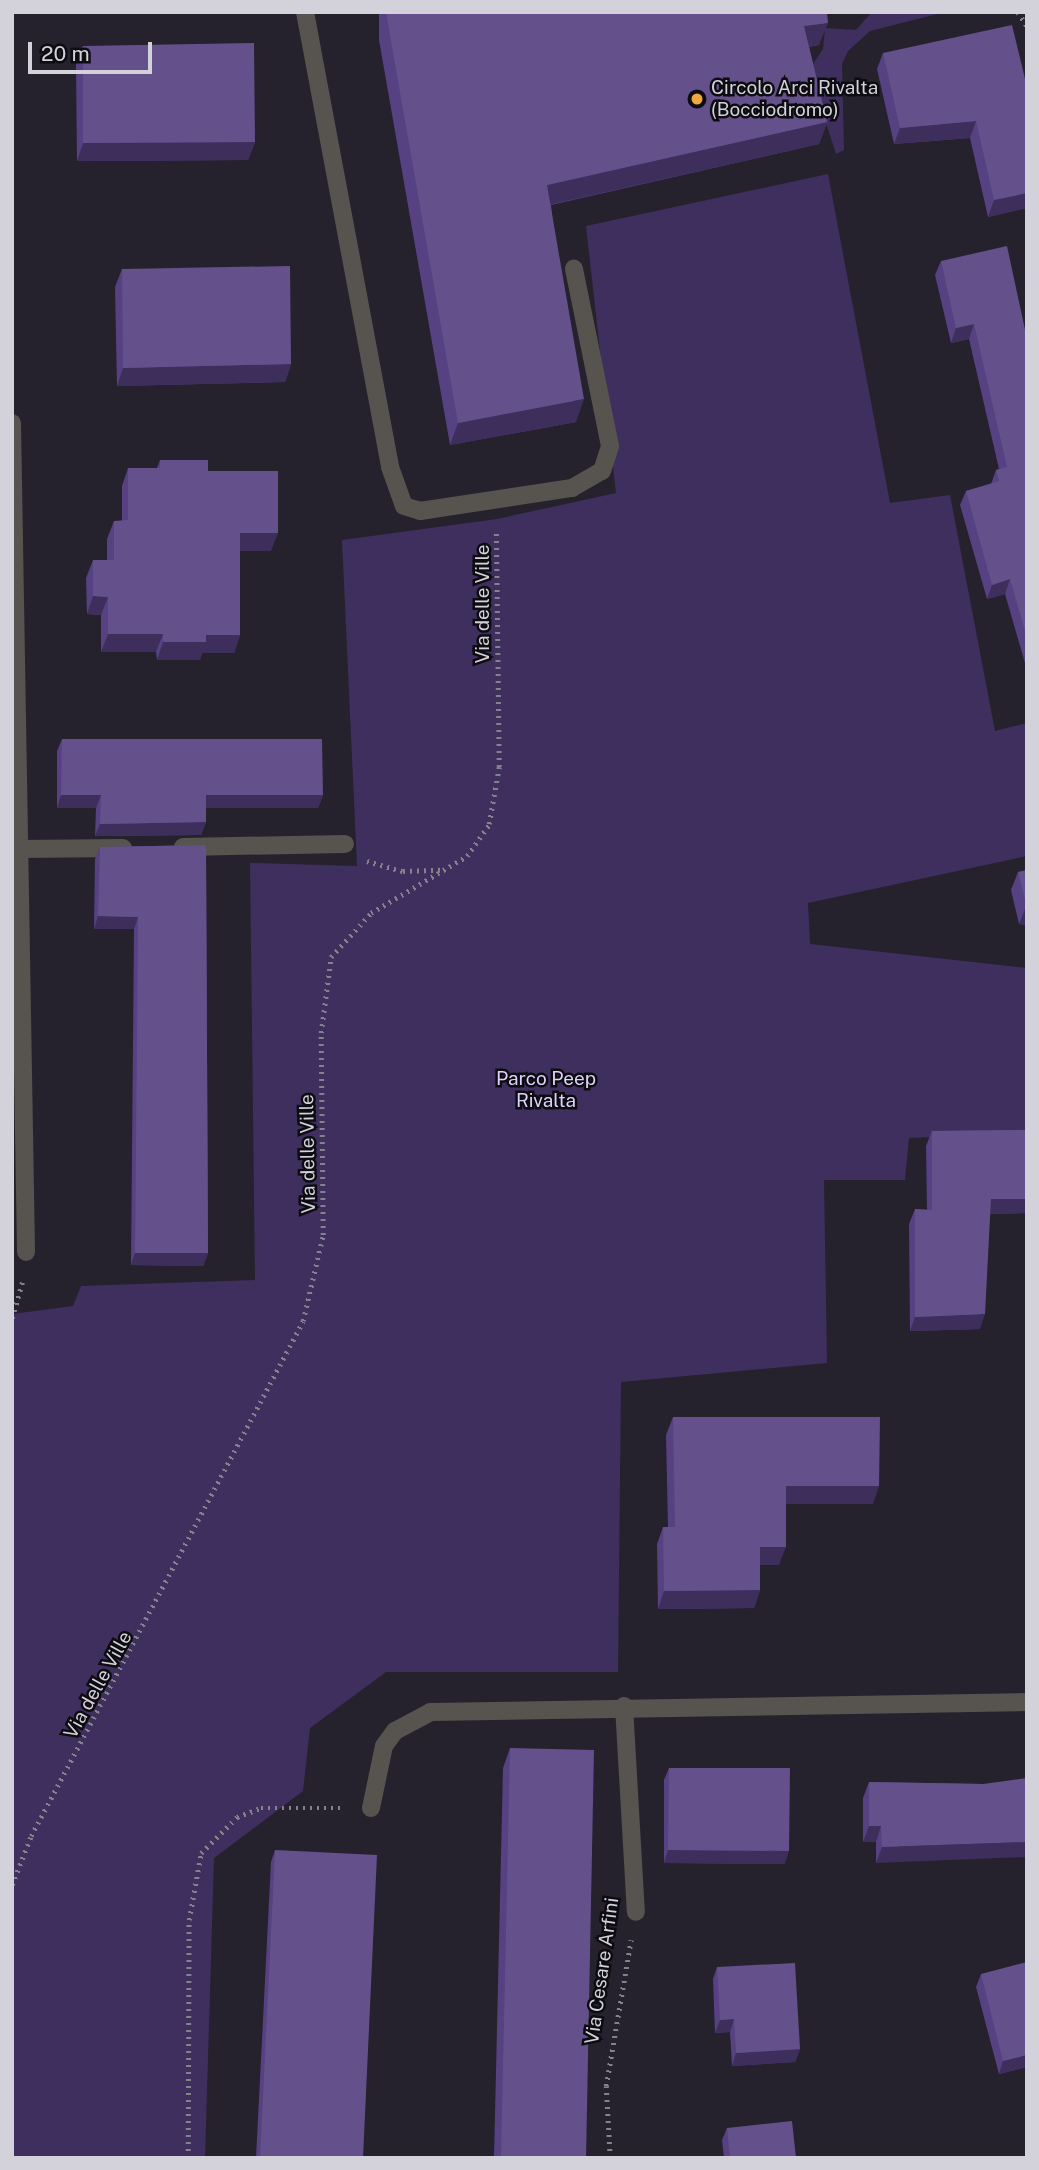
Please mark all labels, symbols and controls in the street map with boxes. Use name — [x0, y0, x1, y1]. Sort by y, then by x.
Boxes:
scale bar — [32, 28, 156, 72]
text: 20 m — [41, 41, 90, 66]
place label: Circolo Arci Rivalta (Bocciodromo) — [711, 77, 878, 121]
marker: Circolo Arci Rivalta (Bocciodromo) — [689, 91, 705, 107]
street label: Via delle Ville — [472, 544, 494, 664]
park label: Parco Peep Rivalta — [496, 1068, 596, 1112]
street label: Via delle Ville — [296, 1094, 320, 1214]
street label: Via delle Ville — [59, 1627, 137, 1743]
street label: Via Cesare Arfini — [580, 1896, 624, 2046]

